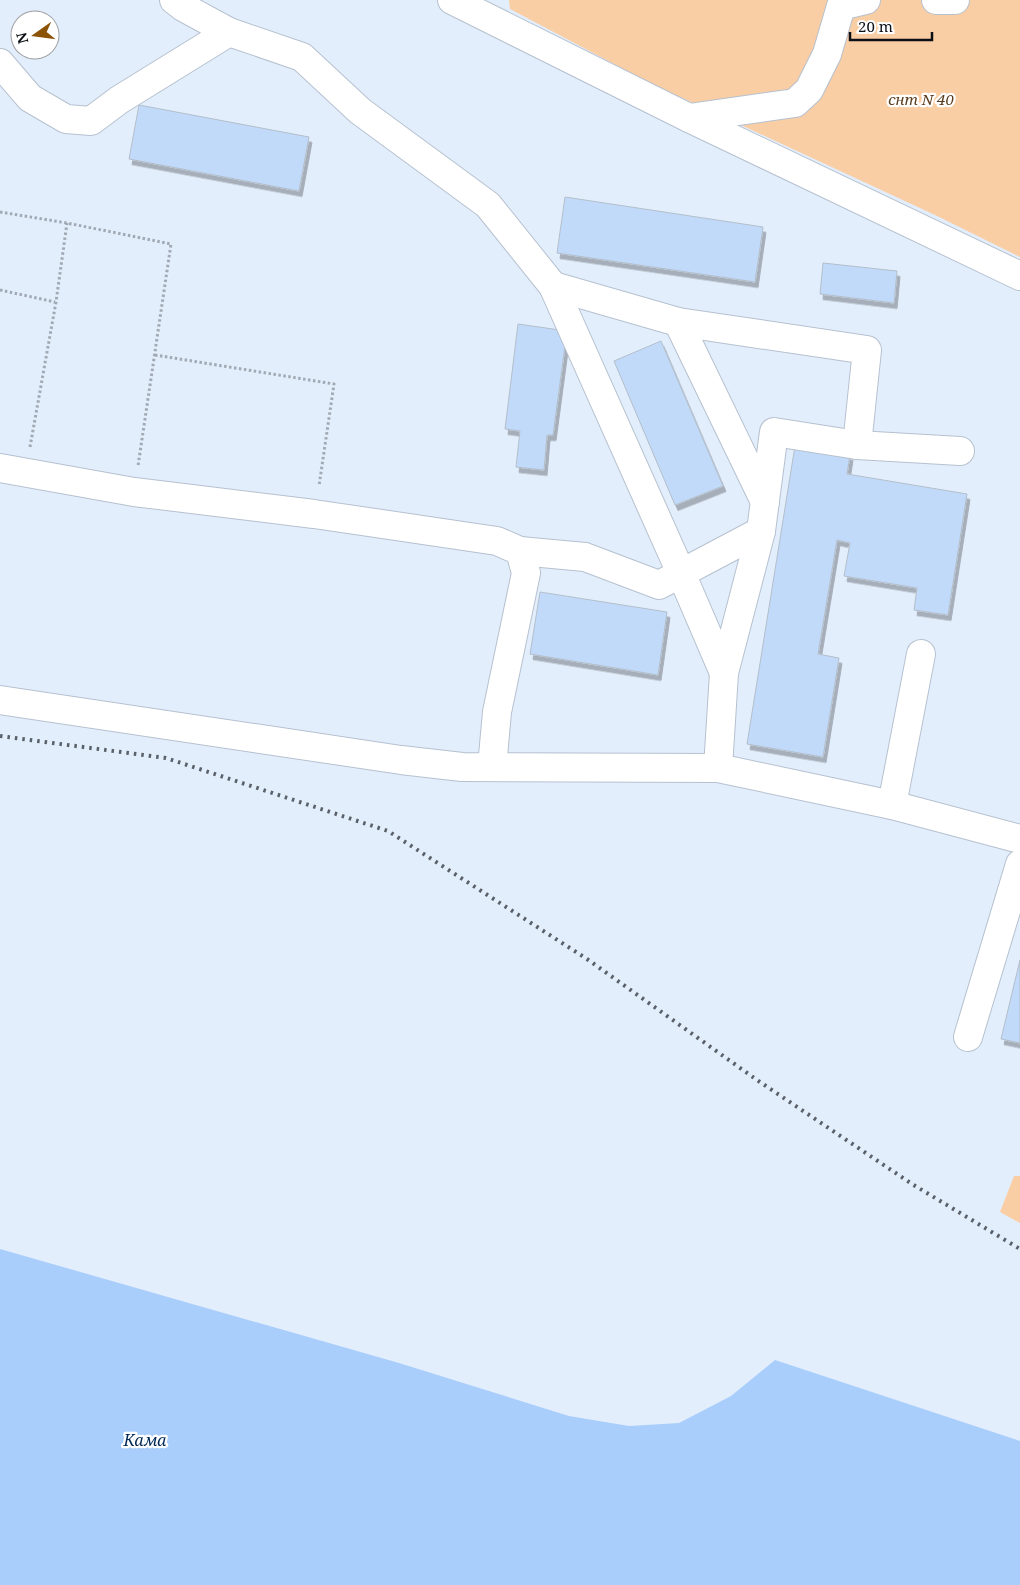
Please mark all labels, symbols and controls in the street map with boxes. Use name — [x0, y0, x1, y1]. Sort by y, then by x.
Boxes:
north arrow — [10, 10, 60, 60]
scale bar — [850, 10, 932, 42]
text: 20 m — [858, 16, 893, 36]
text: N — [11, 31, 32, 46]
park label: снт N 40 — [888, 89, 954, 109]
water label: Кама — [123, 1429, 166, 1451]

